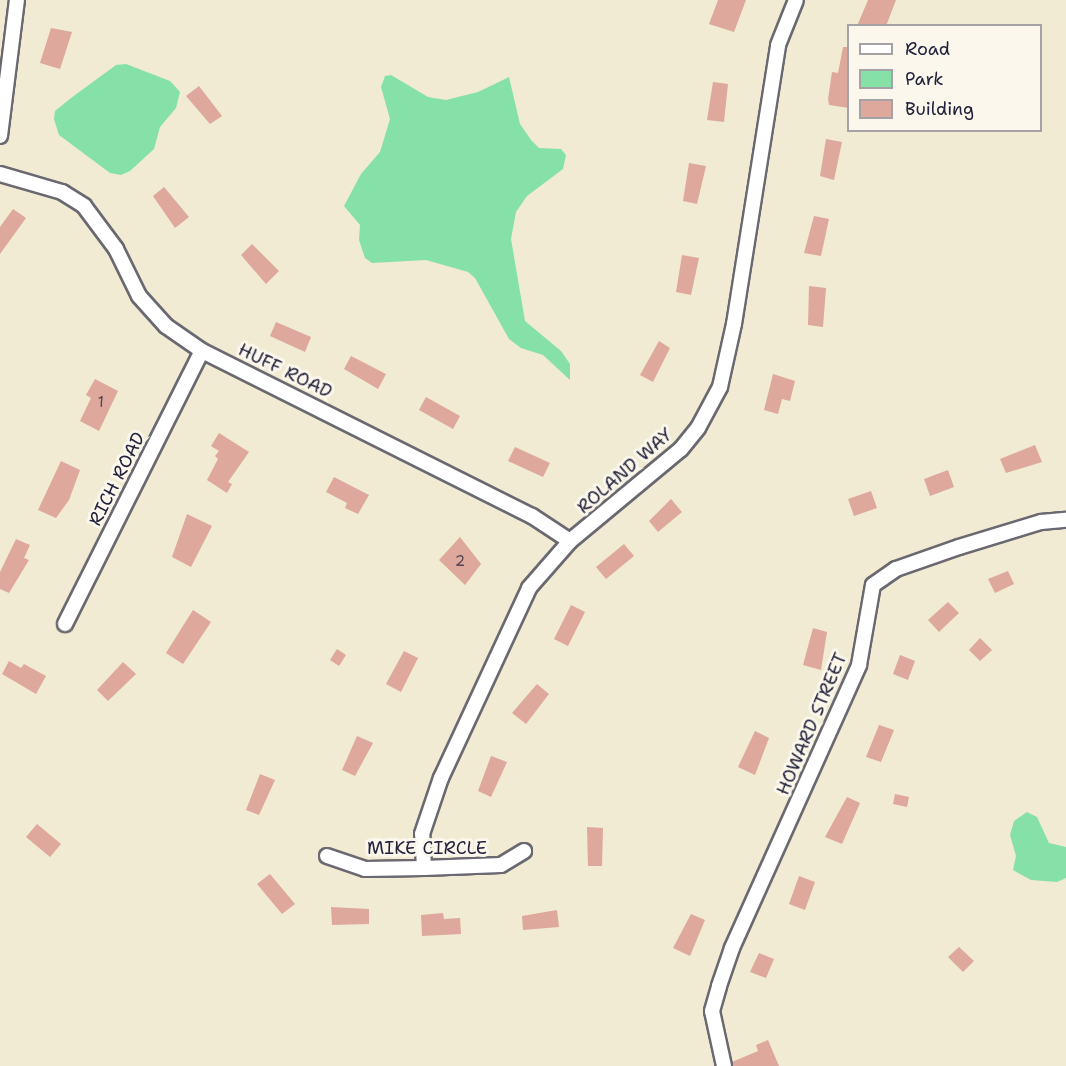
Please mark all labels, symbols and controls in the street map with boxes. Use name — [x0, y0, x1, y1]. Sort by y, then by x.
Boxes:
legend — [847, 24, 1042, 132]
text: Road — [905, 37, 950, 61]
text: Park — [905, 67, 944, 91]
text: Building — [905, 97, 974, 121]
street label: HUFF ROAD — [235, 339, 335, 403]
house number: 1 — [98, 394, 104, 412]
street label: ROLAND WAY — [573, 424, 677, 518]
street label: RICH ROAD — [84, 429, 150, 529]
house number: 2 — [455, 553, 465, 571]
street label: HOWARD STREET — [772, 650, 852, 798]
street label: MIKE CIRCLE — [367, 837, 487, 859]

